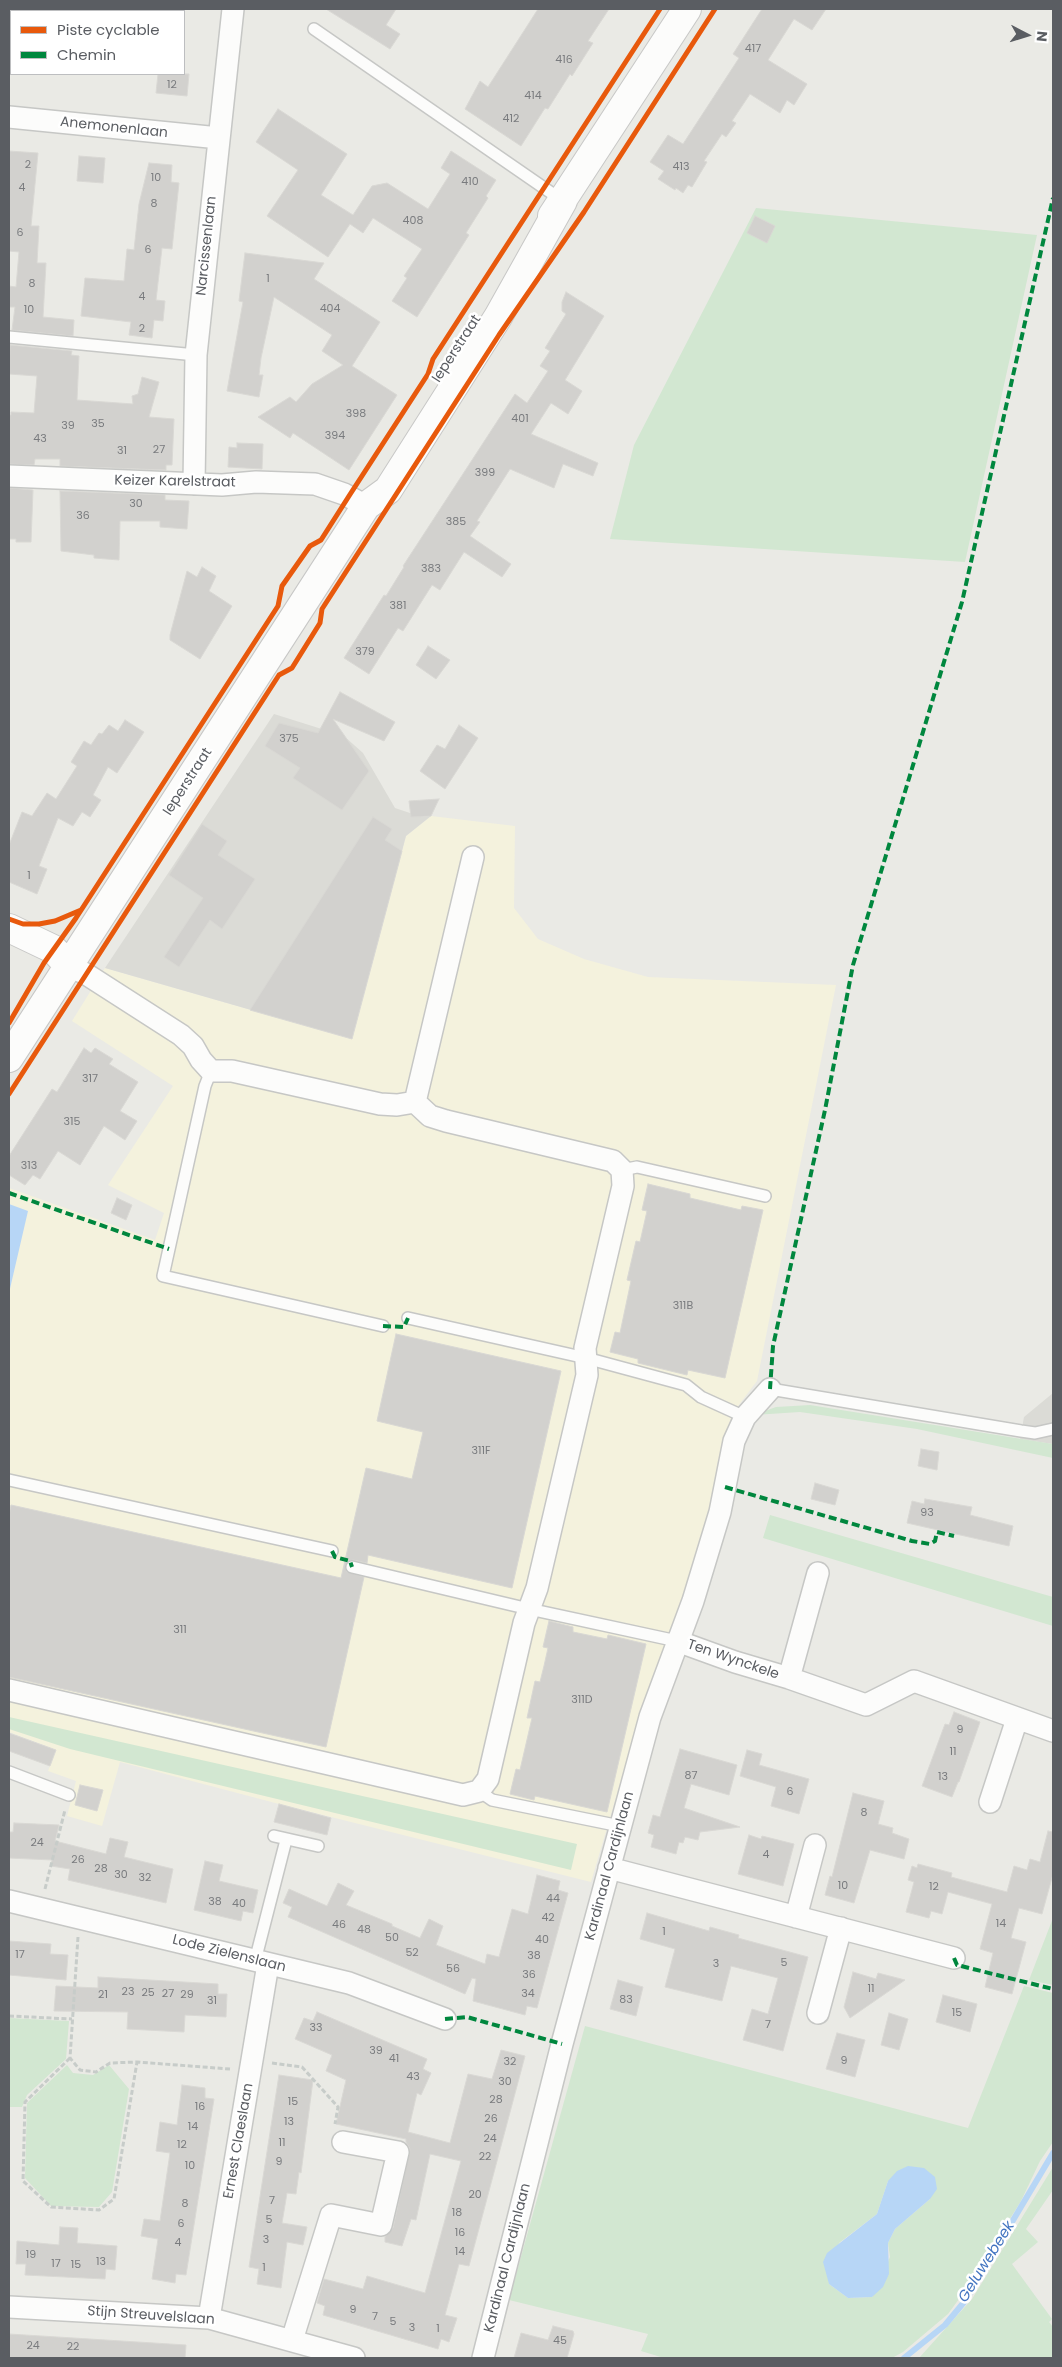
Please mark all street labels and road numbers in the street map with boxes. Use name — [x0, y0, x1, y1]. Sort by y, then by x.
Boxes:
street label: Anemonenlaan — [59, 114, 169, 142]
street label: Narcissenlaan — [193, 195, 221, 297]
street label: Ieperstraat — [429, 312, 485, 386]
street label: Keizer Karelstraat — [114, 473, 236, 491]
street label: Ieperstraat — [160, 745, 216, 819]
street label: Ten Wynckele — [685, 1636, 781, 1684]
street label: Kardinaal Cardijnlaan — [582, 1790, 638, 1942]
street label: Lode Zielenslaan — [171, 1932, 287, 1976]
street label: Ernest Claeslaan — [221, 2082, 257, 2200]
street label: Kardinaal Cardijnlaan — [481, 2182, 535, 2334]
street label: Stijn Streuvelslaan — [87, 2303, 215, 2329]

